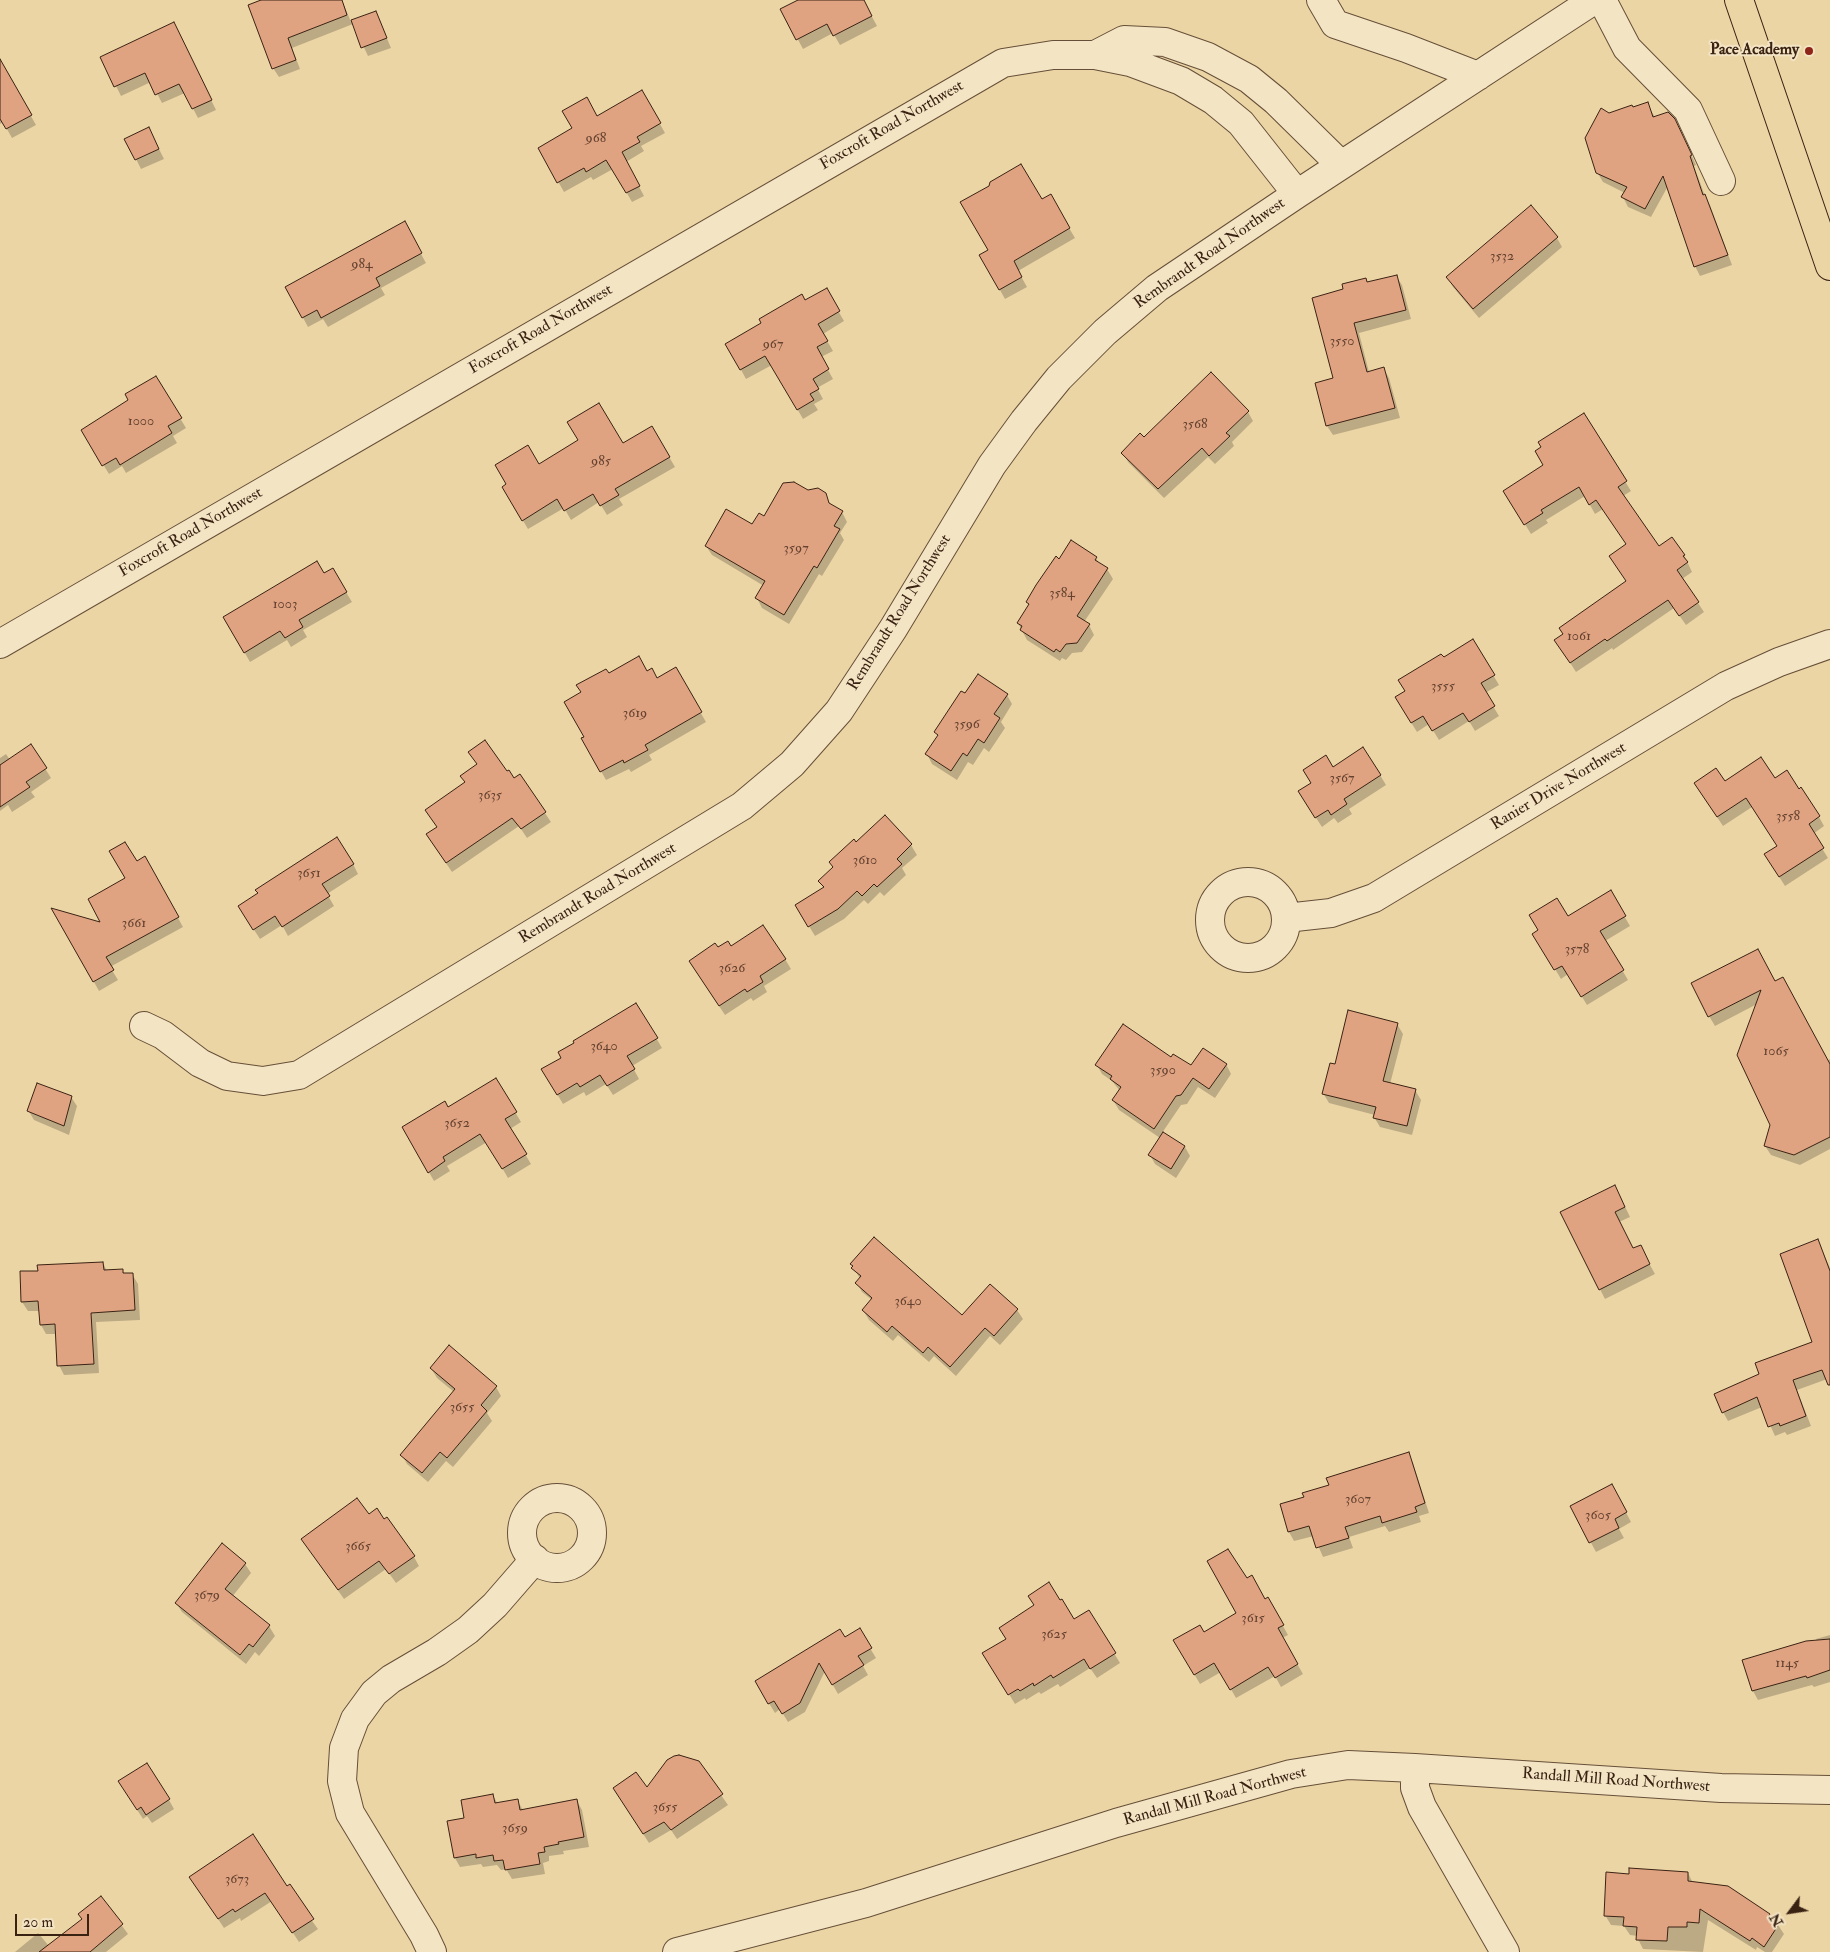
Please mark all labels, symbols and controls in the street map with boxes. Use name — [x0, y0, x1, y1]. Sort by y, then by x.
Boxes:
place label: Pace Academy — [1710, 41, 1799, 61]
marker: Pace Academy — [1803, 45, 1815, 57]
street label: Foxcroft Road Northwest — [817, 77, 967, 175]
house number: 968 — [586, 131, 606, 147]
street label: Rembrandt Road Northwest — [1131, 194, 1289, 314]
house number: 3532 — [1490, 249, 1514, 265]
house number: 984 — [351, 257, 373, 273]
street label: Foxcroft Road Northwest — [466, 281, 616, 379]
house number: 3550 — [1330, 334, 1354, 350]
house number: 967 — [763, 337, 783, 353]
house number: 1000 — [128, 414, 154, 430]
house number: 3568 — [1182, 417, 1208, 433]
house number: 985 — [591, 454, 611, 470]
street label: Foxcroft Road Northwest — [116, 484, 266, 582]
street label: Rembrandt Road Northwest — [844, 532, 956, 694]
house number: 3597 — [783, 541, 809, 557]
house number: 3584 — [1049, 586, 1075, 602]
house number: 1003 — [273, 597, 297, 613]
house number: 1061 — [1567, 629, 1591, 645]
house number: 3555 — [1431, 679, 1455, 695]
house number: 3619 — [623, 706, 647, 722]
house number: 3596 — [954, 717, 980, 733]
street label: Ranier Drive Northwest — [1488, 739, 1630, 835]
house number: 3567 — [1330, 771, 1354, 787]
house number: 3635 — [478, 788, 502, 804]
house number: 3558 — [1776, 809, 1800, 825]
street label: Rembrandt Road Northwest — [516, 839, 680, 949]
house number: 3610 — [853, 853, 877, 869]
house number: 3651 — [297, 866, 321, 882]
house number: 3661 — [122, 916, 146, 932]
house number: 3578 — [1565, 942, 1589, 958]
house number: 3626 — [719, 961, 745, 977]
house number: 3640 — [590, 1039, 618, 1055]
house number: 1065 — [1763, 1044, 1789, 1060]
house number: 3590 — [1150, 1063, 1176, 1079]
house number: 3652 — [444, 1116, 470, 1132]
house number: 3640 — [894, 1294, 922, 1310]
house number: 3655 — [450, 1400, 474, 1416]
house number: 3607 — [1345, 1492, 1371, 1508]
house number: 3605 — [1585, 1508, 1611, 1524]
house number: 3665 — [345, 1539, 371, 1555]
house number: 3679 — [194, 1588, 220, 1604]
house number: 3615 — [1241, 1611, 1265, 1627]
house number: 3625 — [1041, 1627, 1067, 1643]
house number: 1145 — [1775, 1656, 1799, 1672]
street label: Randall Mill Road Northwest — [1121, 1763, 1309, 1831]
street label: Randall Mill Road Northwest — [1521, 1765, 1711, 1797]
house number: 3655 — [653, 1800, 677, 1816]
house number: 3659 — [502, 1821, 528, 1837]
house number: 3673 — [225, 1872, 249, 1888]
north arrow — [1765, 1887, 1815, 1937]
scale bar — [18, 1904, 91, 1936]
text: N — [1766, 1910, 1787, 1930]
text: 20 m — [23, 1913, 53, 1932]

